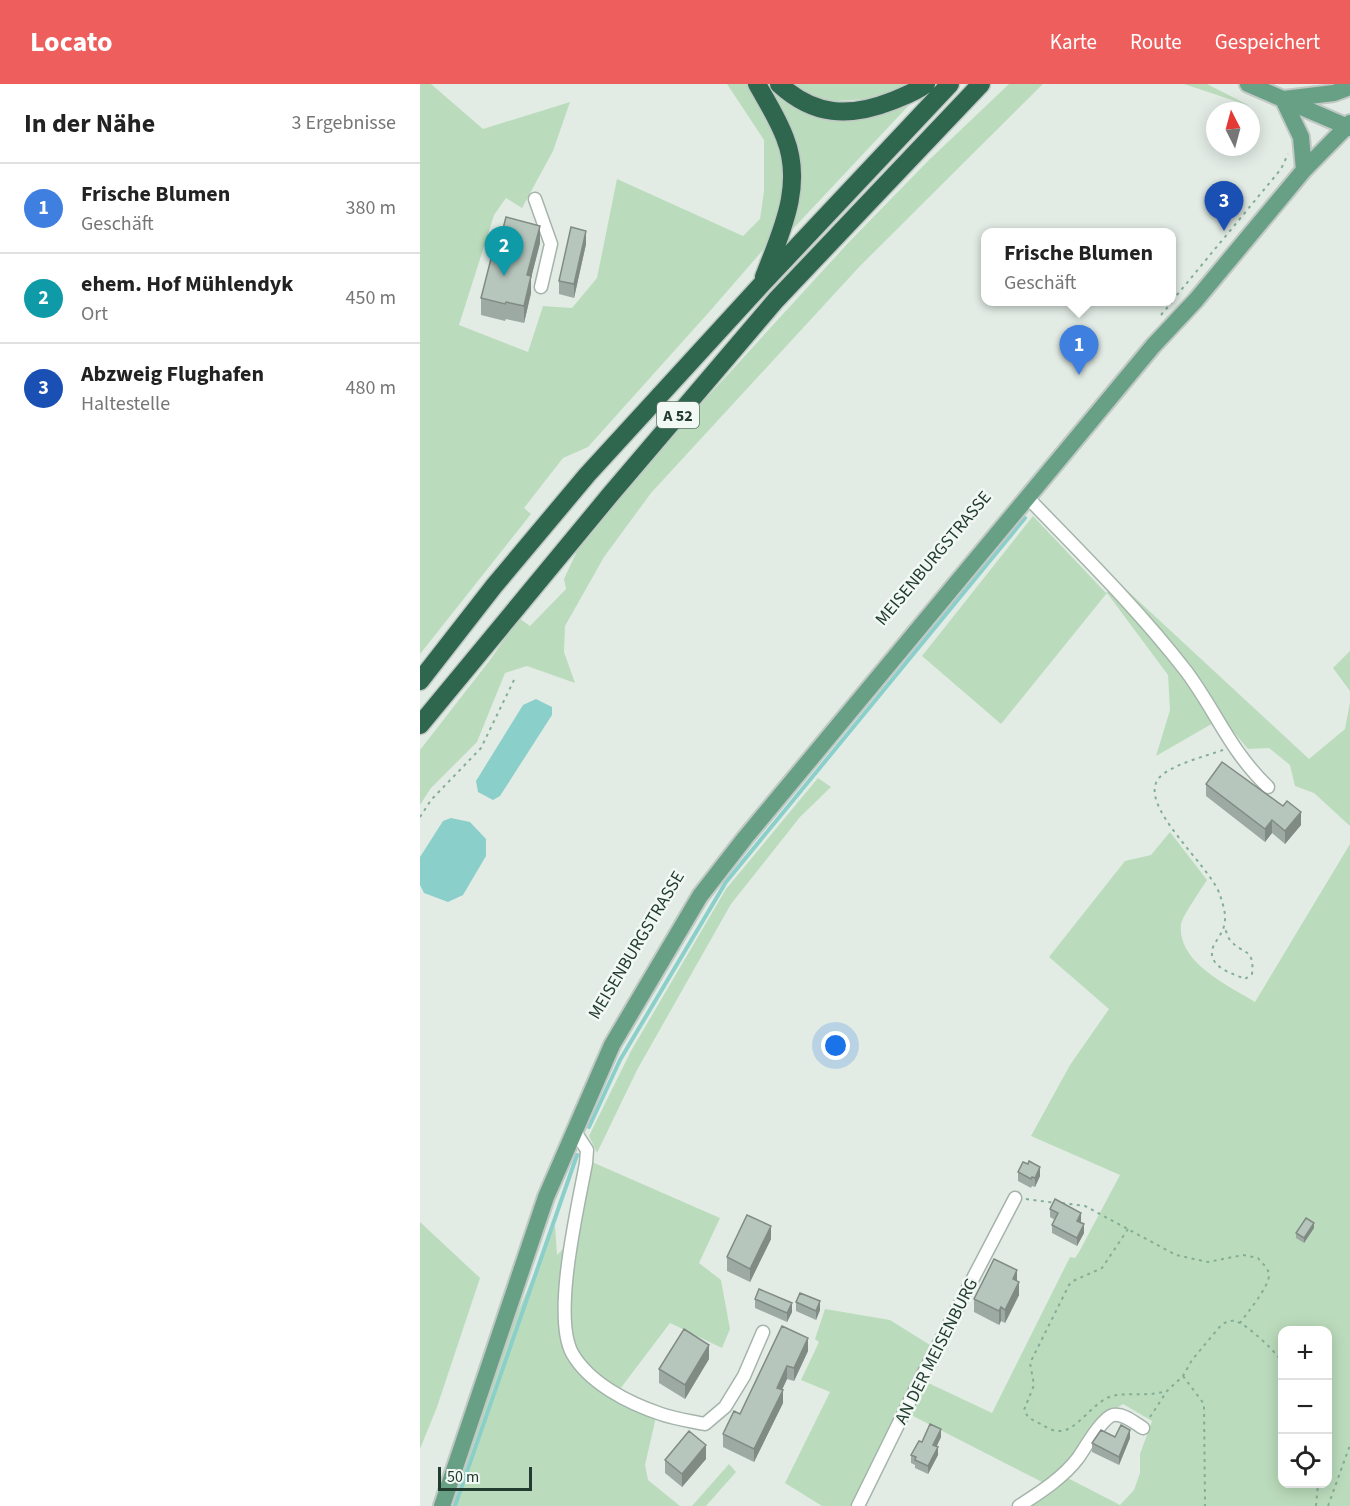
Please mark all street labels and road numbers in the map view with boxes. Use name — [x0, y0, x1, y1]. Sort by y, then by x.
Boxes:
road number: A 52 — [657, 402, 699, 428]
street label: MEISENBURGSTRASSE — [870, 486, 997, 631]
street label: MEISENBURGSTRASSE — [582, 866, 691, 1024]
street label: AN DER MEISENBURG — [889, 1274, 984, 1429]

